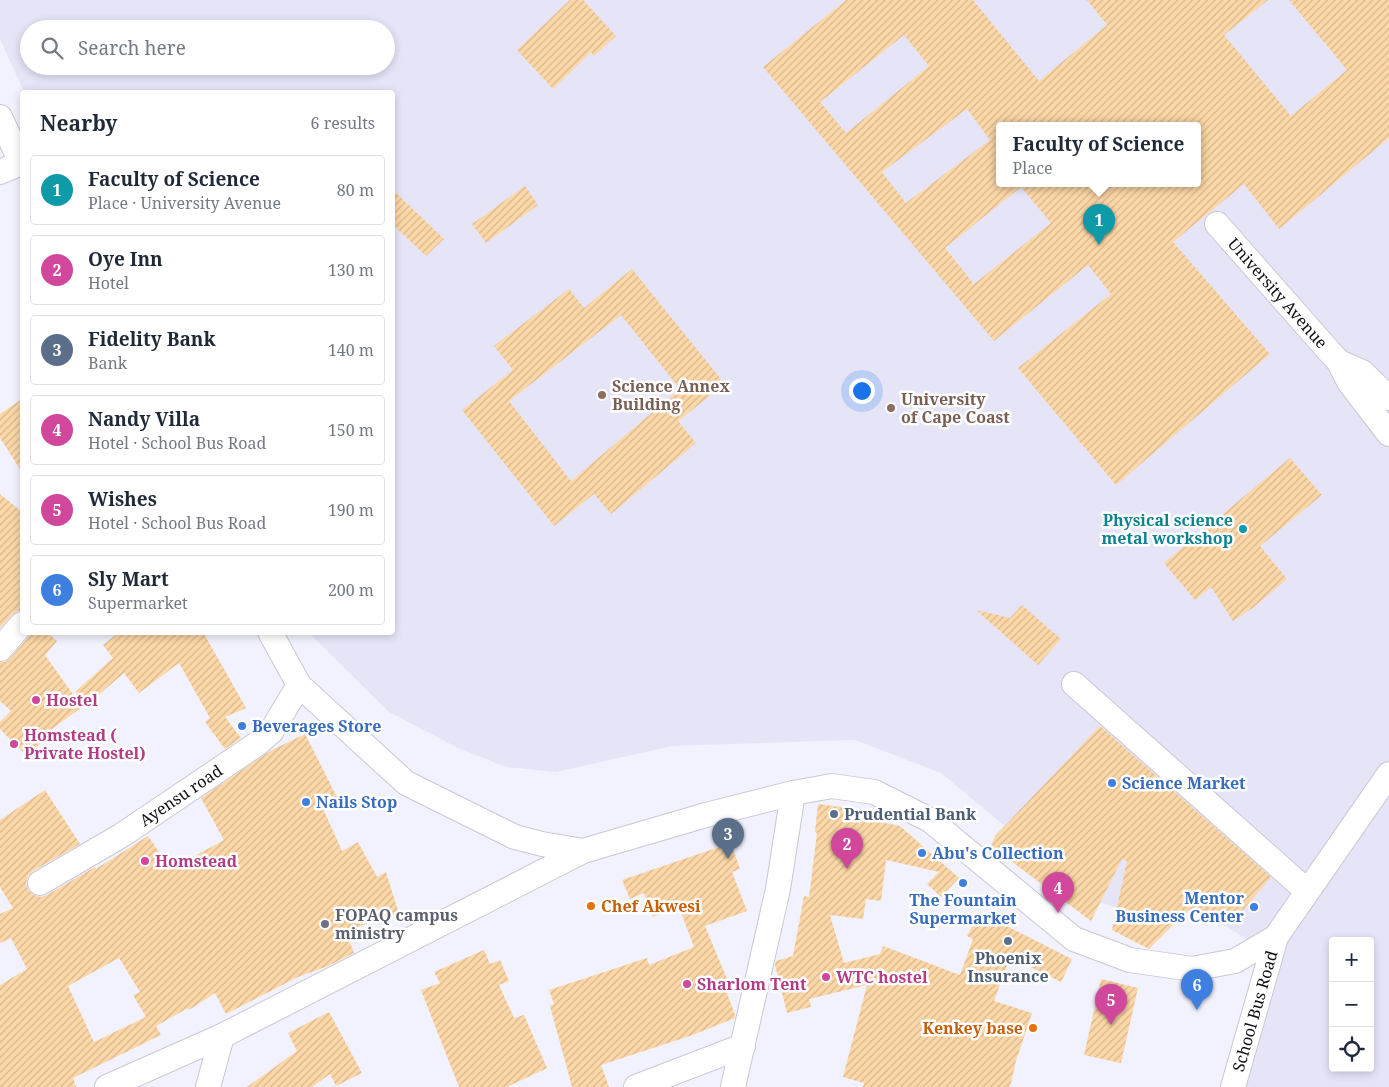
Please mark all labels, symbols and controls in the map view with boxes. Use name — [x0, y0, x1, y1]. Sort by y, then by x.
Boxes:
search box — [20, 20, 395, 75]
icon: search — [38, 34, 66, 62]
text: Search here — [78, 35, 186, 61]
text: Nearby — [40, 109, 118, 137]
text: 6 results — [311, 112, 375, 134]
popup — [996, 122, 1201, 187]
text: Faculty of Science — [1013, 131, 1184, 157]
text: Place — [1013, 157, 1053, 179]
text: Faculty of Science — [88, 166, 260, 192]
text: 1 — [52, 179, 62, 201]
text: 80 m — [337, 179, 374, 201]
text: Place · University Avenue — [88, 192, 281, 214]
pin: 1 — [1083, 204, 1115, 245]
street label: University Avenue — [1223, 233, 1333, 353]
text: Oye Inn — [88, 246, 163, 272]
text: 2 — [52, 259, 62, 281]
text: 130 m — [328, 259, 374, 281]
text: Hotel — [88, 272, 129, 294]
text: Fidelity Bank — [88, 326, 216, 352]
text: 3 — [52, 339, 62, 361]
text: 140 m — [328, 339, 374, 361]
text: Bank — [88, 352, 127, 374]
place label: Science Annex Building — [612, 375, 730, 415]
your location — [849, 378, 875, 404]
place label: University of Cape Coast — [901, 388, 1010, 428]
marker: Science Annex Building — [596, 389, 608, 401]
marker: University of Cape Coast — [885, 402, 897, 414]
text: Nandy Villa — [88, 406, 200, 432]
text: 4 — [52, 419, 62, 441]
text: 150 m — [328, 419, 374, 441]
text: Hotel · School Bus Road — [88, 432, 266, 454]
text: Wishes — [88, 486, 157, 512]
text: 5 — [52, 499, 62, 521]
text: 190 m — [328, 499, 374, 521]
place label: Physical science metal workshop — [1102, 509, 1233, 549]
text: Hotel · School Bus Road — [88, 512, 266, 534]
marker: Physical science metal workshop — [1237, 523, 1249, 535]
text: Sly Mart — [88, 566, 169, 592]
text: 6 — [52, 579, 62, 601]
text: 200 m — [328, 579, 374, 601]
text: Supermarket — [88, 592, 188, 614]
place label: Hostel — [46, 689, 98, 711]
marker: Hostel — [30, 694, 42, 706]
place label: Beverages Store — [252, 715, 381, 737]
marker: Beverages Store — [236, 720, 248, 732]
place label: Homstead ( Private Hostel) — [24, 724, 146, 764]
marker: Homstead ( Private Hostel) — [8, 738, 20, 750]
street label: Ayensu road — [135, 759, 227, 831]
place label: Science Market — [1122, 772, 1246, 794]
marker: Science Market — [1106, 777, 1118, 789]
place label: Nails Stop — [316, 791, 397, 813]
marker: Nails Stop — [300, 796, 312, 808]
place label: Prudential Bank — [844, 803, 977, 825]
marker: Prudential Bank — [828, 808, 840, 820]
pin: 3 — [712, 818, 744, 859]
pin: 2 — [831, 828, 863, 869]
place label: Abu's Collection — [932, 842, 1064, 864]
marker: Abu's Collection — [916, 847, 928, 859]
place label: Homstead — [155, 850, 238, 872]
marker: Homstead — [139, 855, 151, 867]
pin: 4 — [1042, 872, 1074, 913]
marker: The Fountain Supermarket — [957, 877, 969, 889]
place label: Mentor Business Center — [1115, 887, 1245, 927]
place label: The Fountain Supermarket — [909, 889, 1017, 929]
place label: Chef Akwesi — [601, 895, 701, 917]
marker: Chef Akwesi — [585, 900, 597, 912]
marker: Mentor Business Center — [1248, 901, 1260, 913]
place label: FOPAQ campus ministry — [335, 904, 458, 944]
marker: FOPAQ campus ministry — [319, 918, 331, 930]
marker: Phoenix Insurance — [1002, 935, 1014, 947]
map controls — [1329, 937, 1374, 1072]
button: + — [1329, 937, 1374, 982]
place label: Phoenix Insurance — [967, 947, 1049, 987]
street label: School Bus Road — [1227, 948, 1283, 1074]
place label: WTC hostel — [836, 966, 928, 988]
pin: 6 — [1181, 969, 1213, 1010]
marker: WTC hostel — [820, 971, 832, 983]
place label: Sharlom Tent — [697, 973, 807, 995]
marker: Sharlom Tent — [681, 978, 693, 990]
button: − — [1329, 982, 1374, 1027]
pin: 5 — [1095, 984, 1127, 1025]
place label: Kenkey base — [922, 1017, 1023, 1039]
marker: Kenkey base — [1027, 1022, 1039, 1034]
button: locate — [1329, 1027, 1374, 1072]

